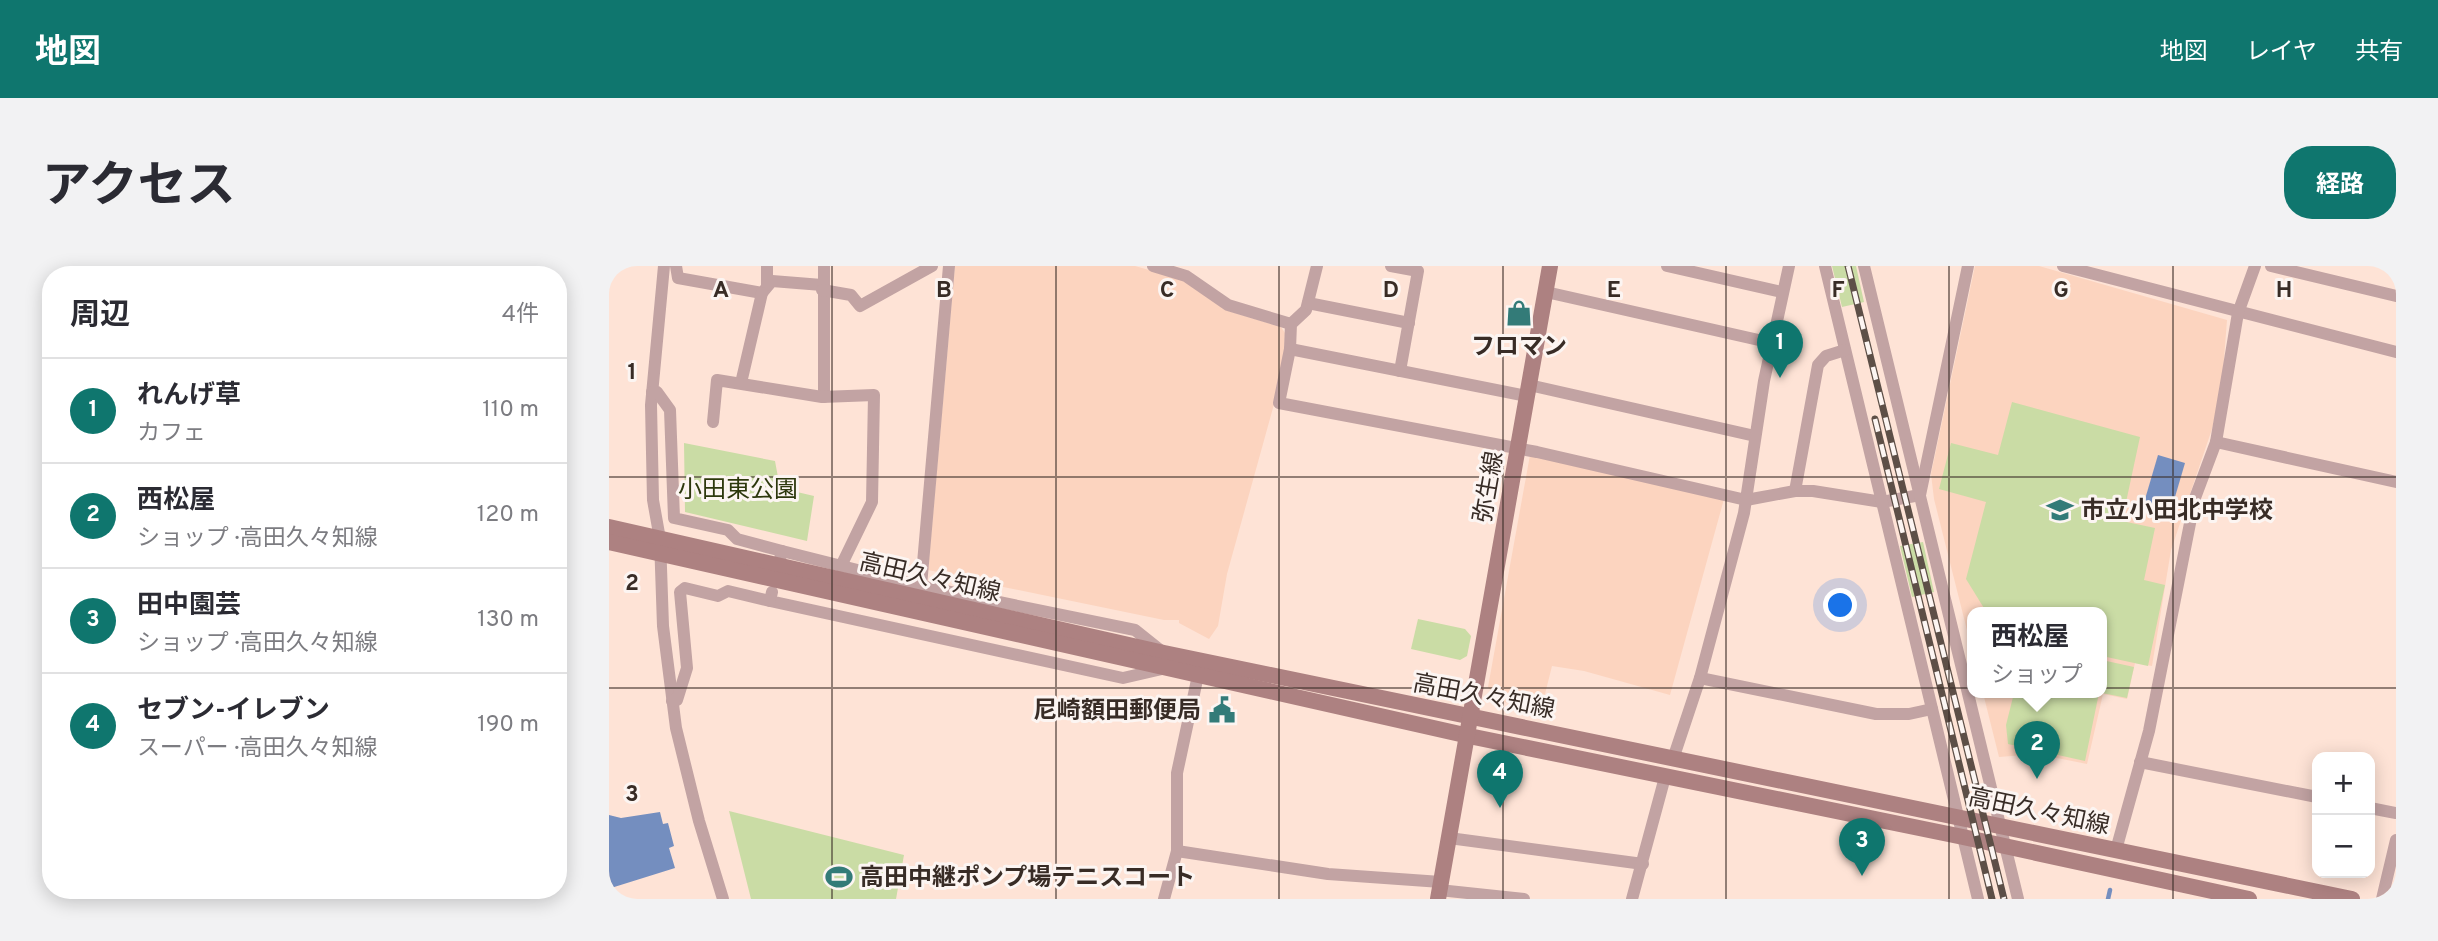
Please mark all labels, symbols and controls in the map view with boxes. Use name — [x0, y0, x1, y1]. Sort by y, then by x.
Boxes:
text: 地図 — [35, 33, 101, 75]
text: 地図 — [2160, 38, 2208, 68]
text: レイヤ — [2246, 38, 2317, 68]
text: 共有 — [2355, 38, 2403, 68]
button: 経路 — [2284, 146, 2396, 219]
text: アクセス — [42, 158, 236, 220]
text: A — [713, 277, 729, 306]
text: B — [936, 277, 952, 306]
text: C — [1160, 277, 1174, 306]
text: D — [1383, 277, 1399, 306]
text: E — [1607, 277, 1621, 306]
text: F — [1831, 277, 1845, 306]
text: G — [2053, 277, 2069, 306]
text: H — [2276, 277, 2292, 306]
text: 周辺 — [70, 298, 130, 335]
shop icon: フロマン — [1504, 298, 1534, 328]
text: 4件 — [502, 301, 539, 330]
pin: 1 — [1757, 320, 1803, 378]
place label: フロマン — [1471, 333, 1567, 363]
text: 1 — [627, 359, 637, 388]
text: れんげ草 — [137, 380, 241, 413]
text: 1 — [88, 396, 98, 425]
text: 110 m — [482, 396, 539, 425]
text: カフェ — [137, 420, 206, 449]
street label: 弥生線 — [1469, 449, 1511, 525]
park label: 小田東公園 — [678, 476, 798, 506]
text: 西松屋 — [137, 485, 215, 518]
school or university icon: 市立小田北中学校 — [2045, 495, 2075, 525]
place label: 市立小田北中学校 — [2081, 497, 2273, 527]
text: 2 — [86, 501, 100, 530]
text: 120 m — [477, 501, 539, 530]
text: ショップ · 高田久々知線 — [137, 525, 378, 554]
street label: 高田久々知線 — [856, 548, 1003, 610]
text: 2 — [625, 570, 639, 599]
your location — [1823, 588, 1857, 622]
text: 田中園芸 — [137, 590, 241, 623]
text: 3 — [86, 606, 100, 635]
text: 130 m — [477, 606, 539, 635]
popup — [1967, 607, 2107, 698]
text: 西松屋 — [1991, 622, 2069, 655]
text: ショップ · 高田久々知線 — [137, 630, 378, 659]
text: ショップ — [1991, 662, 2083, 691]
street label: 高田久々知線 — [1410, 670, 1557, 726]
text: セブン-イレブン — [137, 695, 330, 728]
public building icon: 尼崎額田郵便局 — [1207, 695, 1237, 725]
place label: 尼崎額田郵便局 — [1033, 697, 1201, 727]
text: 4 — [86, 711, 100, 740]
text: 190 m — [477, 711, 539, 740]
pin: 2 — [2014, 721, 2060, 779]
text: スーパー · 高田久々知線 — [137, 735, 378, 764]
pin: 4 — [1477, 750, 1523, 808]
map controls — [2312, 752, 2375, 878]
button: + — [2312, 752, 2375, 815]
text: 3 — [625, 781, 639, 810]
street label: 高田久々知線 — [1965, 783, 2112, 843]
button: − — [2312, 815, 2375, 878]
pin: 3 — [1839, 818, 1885, 876]
sports icon: 高田中継ポンプ場テニスコート — [824, 862, 854, 892]
place label: 高田中継ポンプ場テニスコート — [860, 864, 1195, 894]

